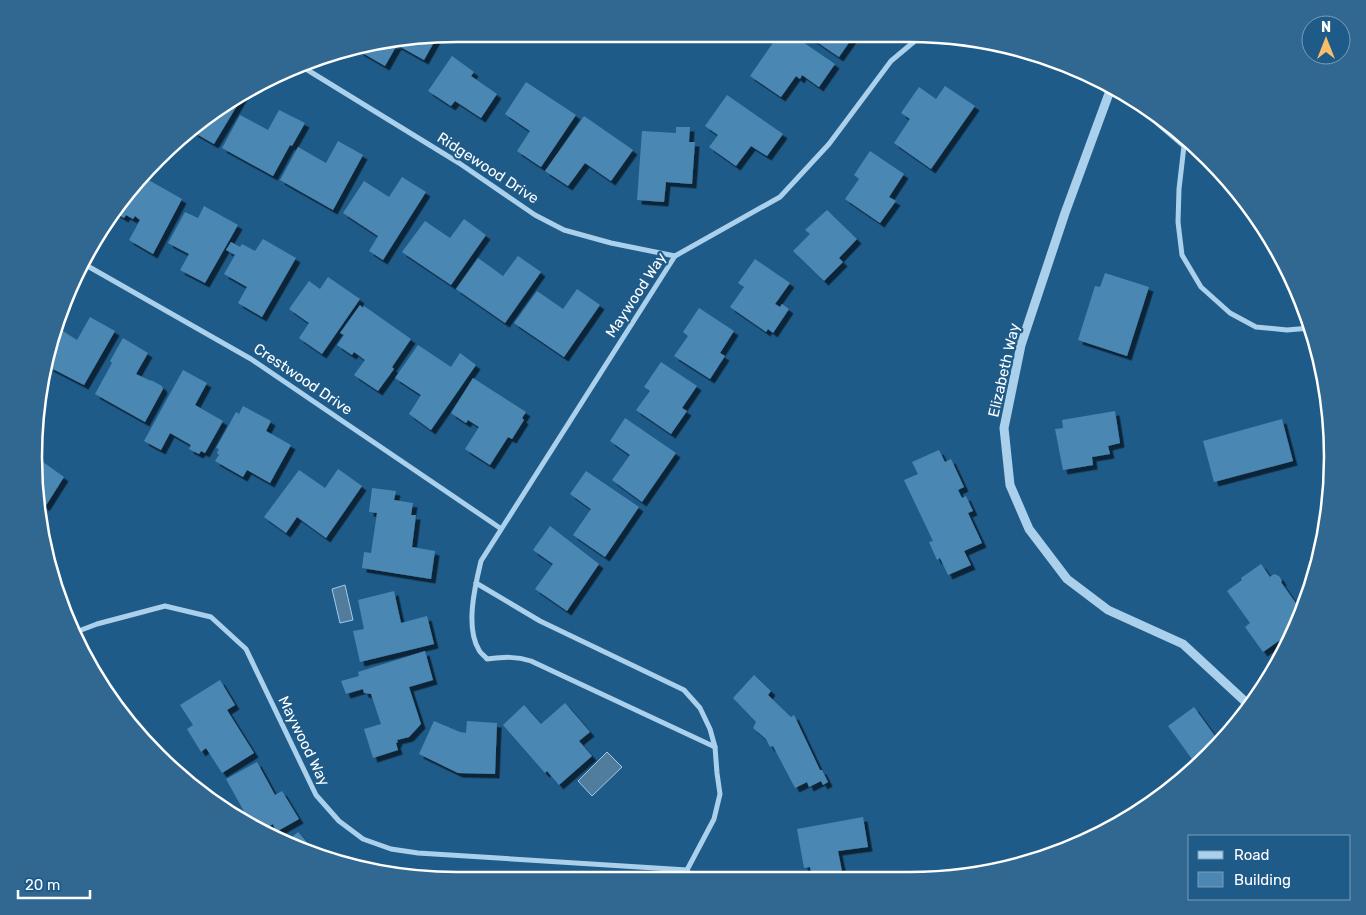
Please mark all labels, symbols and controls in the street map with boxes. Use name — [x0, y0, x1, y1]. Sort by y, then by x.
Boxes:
north arrow — [1301, 15, 1351, 65]
text: N — [1321, 19, 1331, 36]
street label: Ridgewood Drive — [434, 129, 542, 207]
street label: Maywood Way — [602, 249, 670, 341]
street label: Elizabeth Way — [984, 321, 1024, 419]
street label: Crestwood Drive — [250, 339, 356, 419]
street label: Maywood Way — [274, 693, 334, 789]
legend — [1188, 835, 1351, 900]
text: Road — [1234, 846, 1270, 864]
scale bar — [18, 868, 90, 900]
text: Building — [1234, 871, 1291, 889]
text: 20 m — [25, 876, 60, 894]

